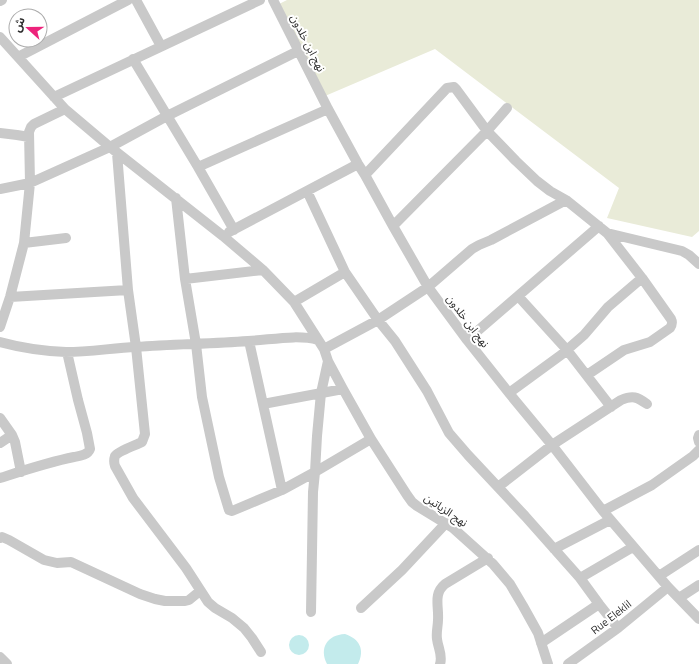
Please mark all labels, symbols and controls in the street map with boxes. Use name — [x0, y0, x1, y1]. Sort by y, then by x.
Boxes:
north arrow — [8, 8, 48, 48]
street label: نهج ابن خلدون — [287, 12, 329, 74]
text: ش — [8, 15, 29, 34]
street label: نهج ابن خلدون — [443, 291, 493, 351]
street label: نهج الزياتين — [421, 490, 471, 530]
street label: Rue Eleklil — [587, 596, 635, 638]

